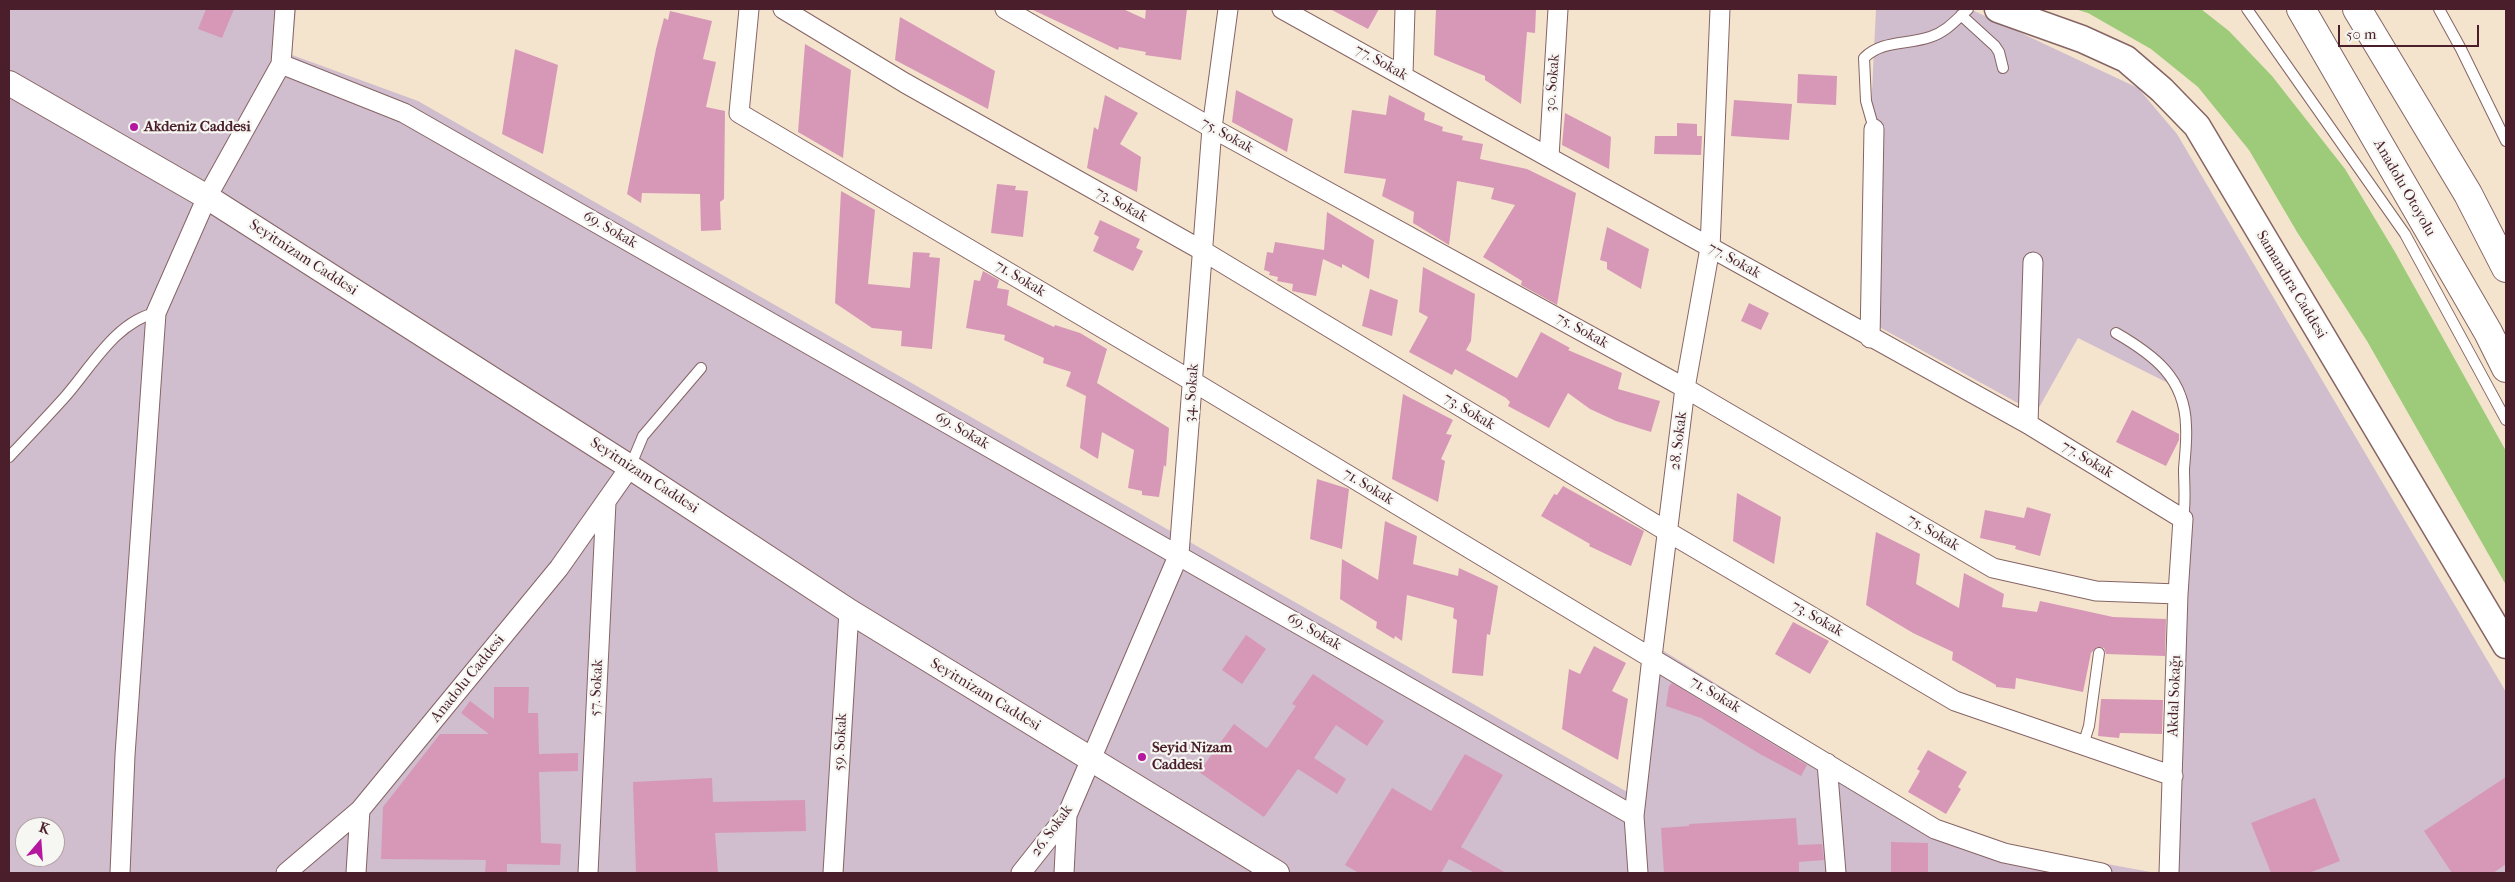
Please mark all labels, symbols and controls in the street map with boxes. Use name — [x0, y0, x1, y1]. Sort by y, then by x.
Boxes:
scale bar — [2340, 15, 2481, 47]
text: 50 m — [2346, 25, 2376, 43]
street label: 77. Sokak — [1351, 41, 1411, 85]
street label: 30. Sokak — [1542, 53, 1564, 113]
street label: 75. Sokak — [1198, 114, 1256, 158]
place label: Akdeniz Caddesi — [144, 118, 251, 136]
marker: Akdeniz Caddesi — [128, 121, 140, 133]
street label: Anadolu Otoyolu — [2369, 136, 2439, 240]
street label: 73. Sokak — [1092, 183, 1150, 227]
street label: 69. Sokak — [580, 207, 640, 253]
street label: Seyitnizam Caddesi — [245, 216, 361, 300]
street label: Samandıra Caddesi — [2252, 228, 2330, 342]
street label: 77. Sokak — [1704, 239, 1764, 283]
street label: 71. Sokak — [991, 257, 1049, 301]
street label: 75. Sokak — [1553, 309, 1611, 353]
street label: 34. Sokak — [1181, 363, 1203, 423]
street label: 73. Sokak — [1440, 390, 1498, 434]
street label: 69. Sokak — [932, 408, 992, 454]
street label: 28. Sokak — [1666, 411, 1692, 471]
street label: Seyitnizam Caddesi — [586, 434, 702, 518]
street label: 77. Sokak — [2058, 437, 2116, 483]
street label: 71. Sokak — [1339, 465, 1397, 509]
street label: 75. Sokak — [1904, 511, 1962, 555]
street label: 73. Sokak — [1788, 597, 1846, 641]
street label: 69. Sokak — [1284, 609, 1344, 655]
street label: Anadolu Caddesi — [427, 632, 509, 726]
street label: Seyitnizam Caddesi — [926, 655, 1044, 735]
street label: Akdal Sokağı — [2165, 655, 2185, 737]
street label: 57. Sokak — [587, 659, 607, 717]
street label: 71. Sokak — [1686, 673, 1744, 717]
street label: 59. Sokak — [830, 713, 852, 771]
place label: Seyid Nizam Caddesi — [1152, 739, 1232, 774]
marker: Seyid Nizam Caddesi — [1136, 751, 1148, 763]
street label: 26. Sokak — [1027, 802, 1077, 860]
north arrow — [15, 817, 65, 867]
text: K — [37, 819, 52, 838]

